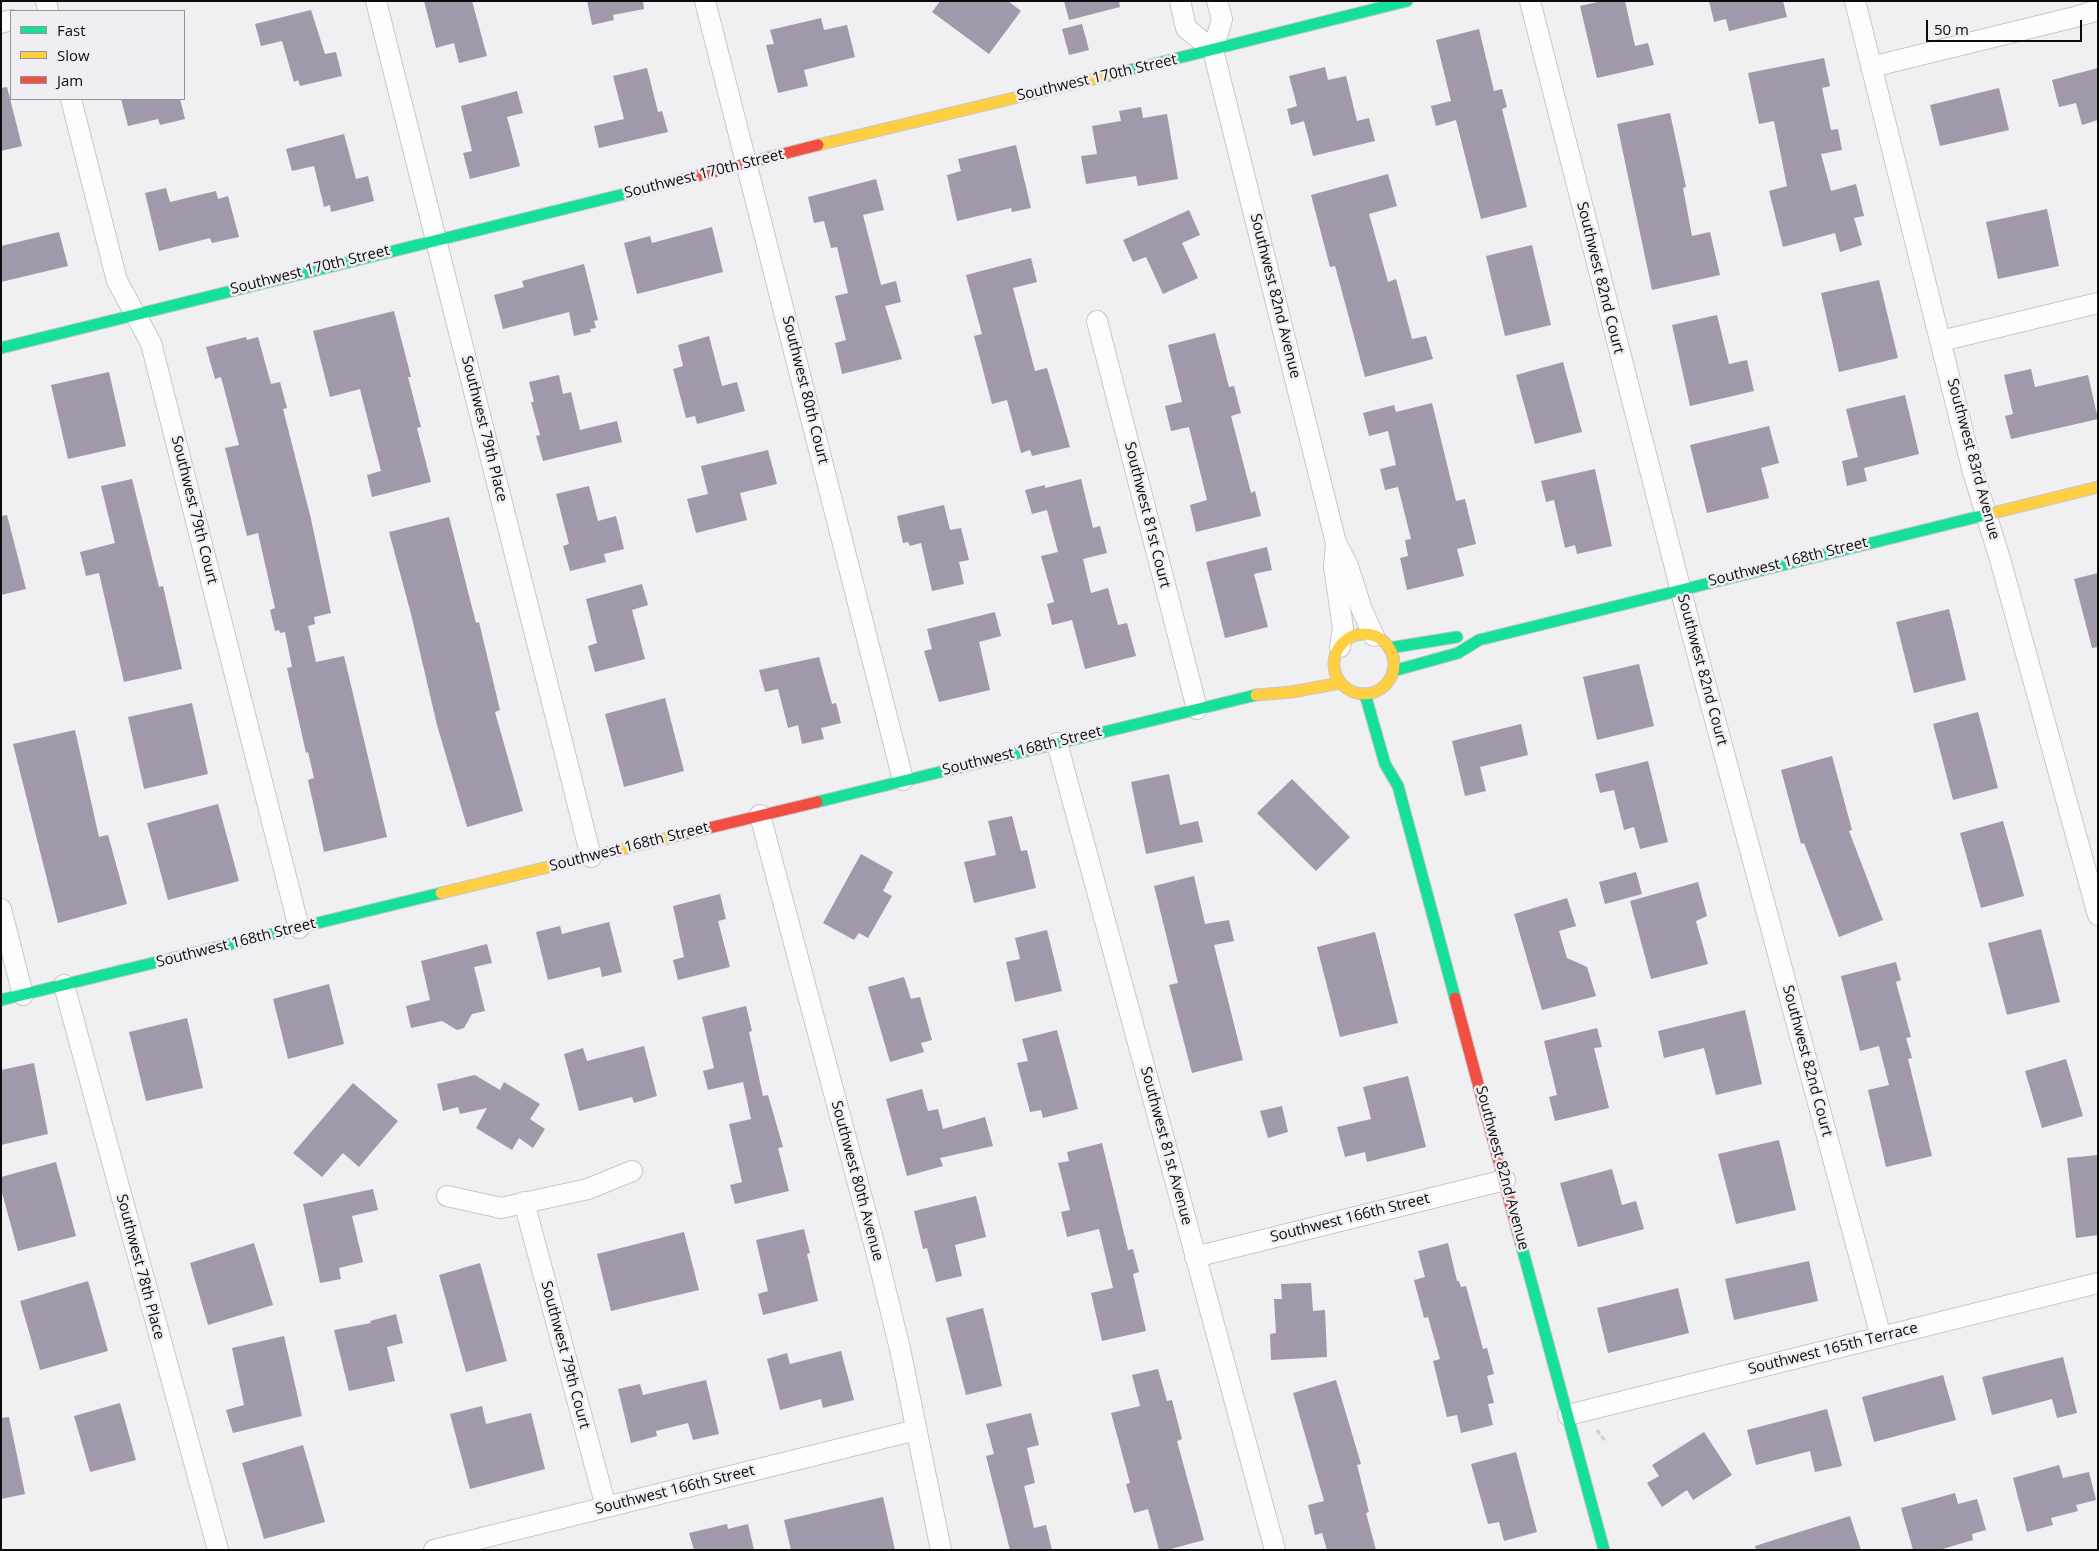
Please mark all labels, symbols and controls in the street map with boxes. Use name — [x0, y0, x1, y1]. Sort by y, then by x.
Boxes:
legend — [10, 10, 185, 100]
scale bar — [1929, 10, 2085, 42]
text: 50 m — [1934, 19, 1969, 39]
text: Fast — [57, 20, 86, 40]
text: Slow — [57, 45, 90, 65]
street label: Southwest 170th Street — [1015, 51, 1179, 105]
text: Jam — [57, 70, 83, 90]
street label: Southwest 170th Street — [623, 145, 785, 203]
street label: Southwest 82nd Court — [1572, 200, 1628, 356]
street label: Southwest 82nd Avenue — [1246, 212, 1304, 380]
street label: Southwest 170th Street — [229, 241, 391, 299]
street label: Southwest 80th Court — [778, 314, 832, 466]
street label: Southwest 79th Place — [457, 354, 511, 504]
street label: Southwest 83rd Avenue — [1943, 376, 2003, 542]
street label: Southwest 79th Court — [167, 434, 221, 586]
street label: Southwest 81st Court — [1120, 440, 1174, 590]
street label: Southwest 168th Street — [1707, 533, 1869, 591]
street label: Southwest 82nd Court — [1673, 592, 1731, 748]
street label: Southwest 168th Street — [941, 722, 1103, 780]
street label: Southwest 168th Street — [548, 818, 710, 876]
street label: Southwest 168th Street — [155, 914, 317, 972]
street label: Southwest 82nd Court — [1778, 983, 1836, 1139]
street label: Southwest 81st Avenue — [1136, 1065, 1196, 1227]
street label: Southwest 82nd Avenue — [1471, 1084, 1533, 1252]
street label: Southwest 80th Avenue — [827, 1099, 887, 1263]
street label: Southwest 166th Street — [1269, 1189, 1431, 1247]
street label: Southwest 78th Place — [112, 1192, 168, 1342]
street label: Southwest 79th Court — [537, 1279, 593, 1431]
street label: Southwest 165th Terrace — [1746, 1319, 1920, 1379]
street label: Southwest 166th Street — [594, 1461, 756, 1519]

